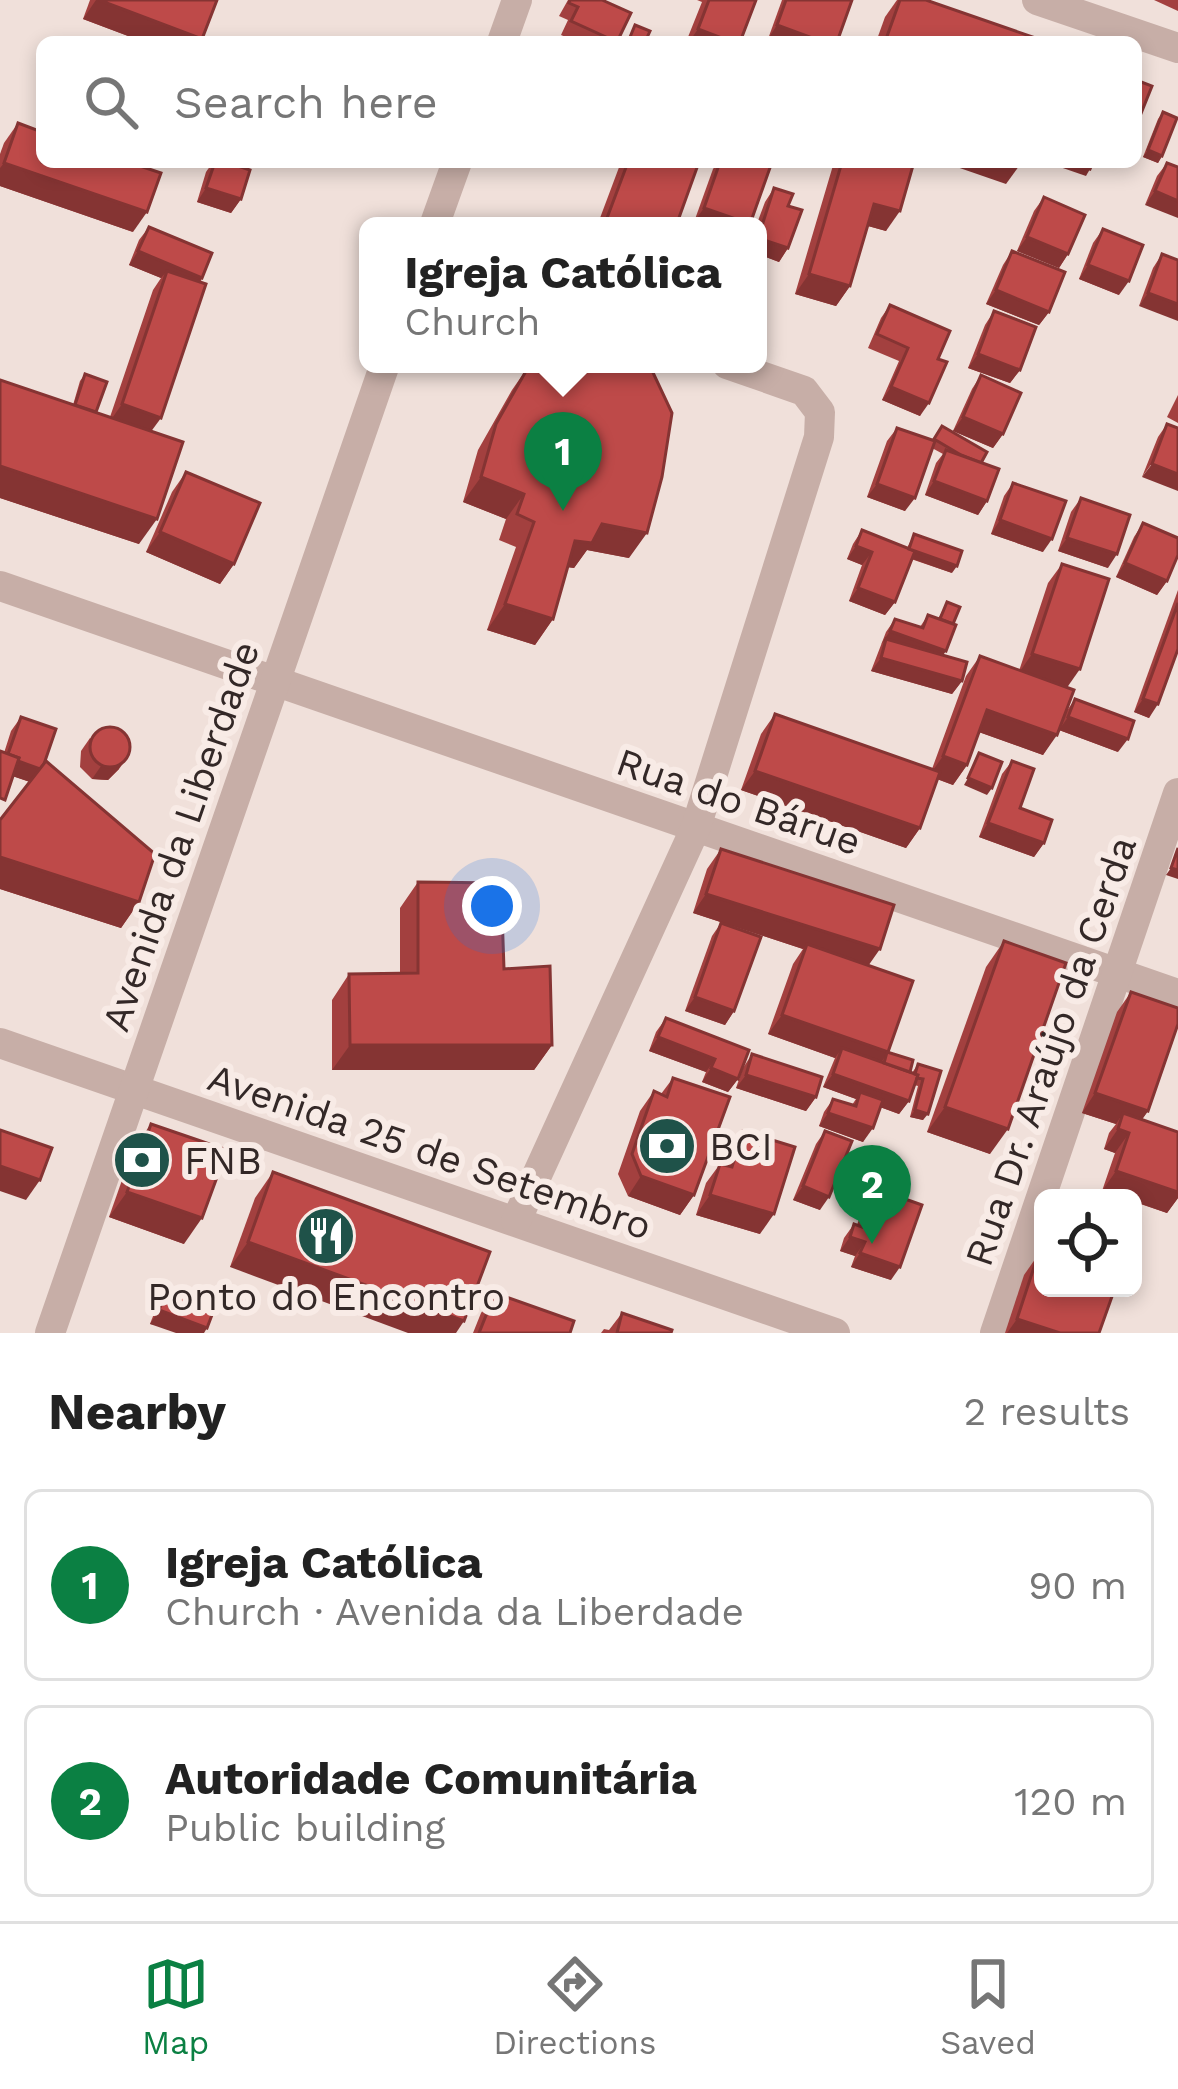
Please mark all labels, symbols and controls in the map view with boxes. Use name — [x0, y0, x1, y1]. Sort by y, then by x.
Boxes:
search box — [36, 36, 1142, 168]
icon: search — [78, 69, 144, 135]
text: Search here — [174, 76, 438, 129]
popup — [359, 217, 767, 373]
text: Igreja Católica — [404, 246, 722, 299]
text: Church — [404, 299, 540, 344]
pin: 1 — [524, 412, 602, 511]
street label: Avenida da Liberdade — [93, 635, 268, 1037]
street label: Rua do Bárue — [611, 739, 867, 864]
street label: Rua Dr. Araújo da Cerda — [956, 831, 1145, 1272]
your location — [462, 876, 522, 936]
street label: Avenida 25 de Setembro — [202, 1054, 657, 1249]
bank icon: BCI — [636, 1115, 698, 1177]
place label: BCI — [709, 1124, 773, 1169]
bank icon: FNB — [111, 1129, 173, 1191]
place label: FNB — [184, 1138, 262, 1183]
pin: 2 — [833, 1145, 911, 1244]
map controls — [1034, 1189, 1142, 1297]
button: locate — [1034, 1189, 1142, 1297]
restaurant icon: Ponto do Encontro — [295, 1205, 357, 1267]
place label: Ponto do Encontro — [147, 1274, 505, 1319]
text: Nearby — [48, 1382, 226, 1441]
text: 2 results — [964, 1389, 1130, 1434]
text: Igreja Católica — [165, 1536, 483, 1589]
text: 1 — [82, 1563, 98, 1608]
text: 90 m — [1028, 1563, 1127, 1608]
text: Church · Avenida da Liberdade — [165, 1589, 744, 1634]
text: Autoridade Comunitária — [165, 1752, 697, 1805]
text: 2 — [78, 1779, 102, 1824]
text: 120 m — [1014, 1779, 1127, 1824]
text: Public building — [165, 1805, 445, 1850]
tab: Map — [142, 1951, 209, 2062]
tab: Directions — [493, 1951, 656, 2062]
tab: Saved — [940, 1951, 1036, 2062]

